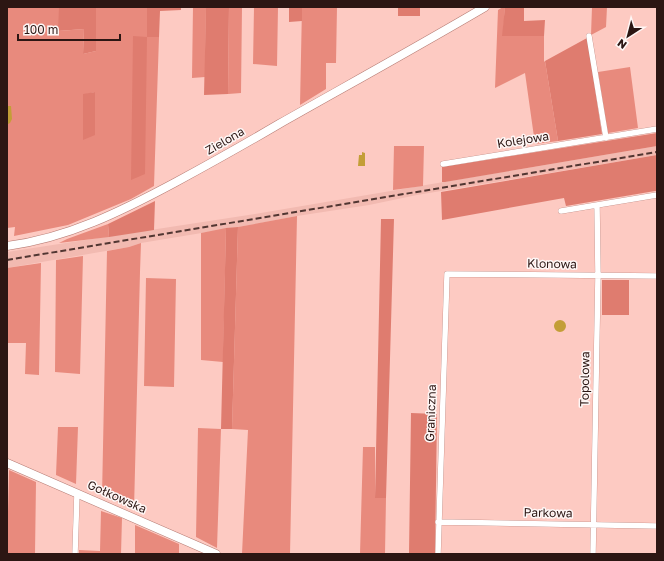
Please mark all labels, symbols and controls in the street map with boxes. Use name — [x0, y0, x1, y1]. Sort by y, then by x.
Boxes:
scale bar — [18, 16, 120, 42]
north arrow — [608, 16, 648, 56]
text: 100 m — [24, 22, 58, 37]
text: N — [615, 37, 629, 52]
street label: Zielona — [203, 123, 247, 158]
street label: Kolejowa — [496, 128, 550, 151]
street label: Klonowa — [527, 256, 577, 271]
street label: Topolowa — [577, 351, 592, 407]
street label: Graniczna — [422, 384, 439, 442]
street label: Gołkowska — [85, 477, 149, 516]
street label: Parkowa — [523, 505, 573, 520]

